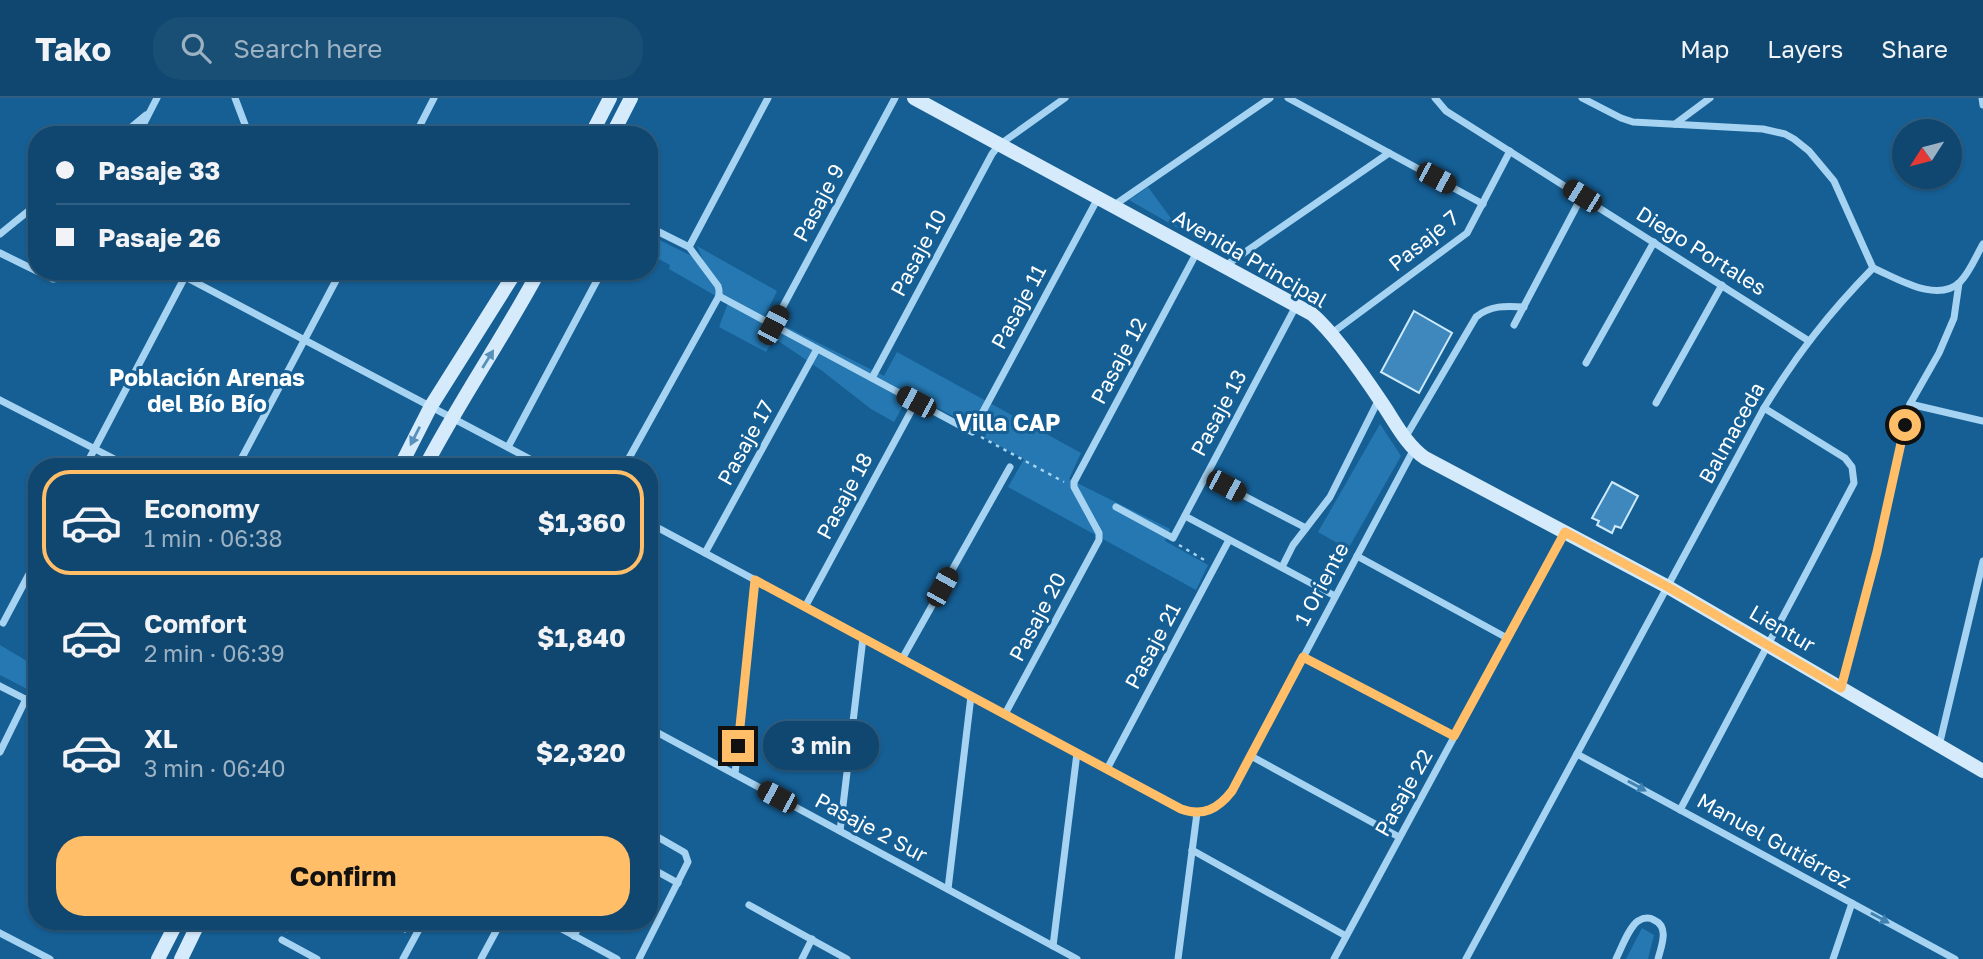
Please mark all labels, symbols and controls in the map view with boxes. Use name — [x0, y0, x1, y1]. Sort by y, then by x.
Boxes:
search box — [153, 17, 643, 80]
text: Tako — [35, 29, 111, 68]
icon: search — [177, 29, 215, 67]
text: Search here — [233, 33, 382, 64]
text: Map — [1680, 34, 1729, 63]
text: Layers — [1767, 34, 1843, 63]
text: Share — [1881, 34, 1948, 63]
north arrow — [1892, 119, 1962, 189]
map controls — [1892, 119, 1962, 189]
text: Pasaje 33 — [98, 155, 220, 186]
street label: Pasaje 9 — [787, 159, 849, 246]
car — [1413, 159, 1460, 197]
car — [1559, 176, 1606, 216]
street label: Diego Portales — [1632, 200, 1771, 300]
street label: Avenida Principal — [1169, 203, 1332, 313]
street label: Pasaje 7 — [1383, 204, 1464, 276]
street label: Pasaje 10 — [884, 205, 952, 300]
text: Pasaje 26 — [98, 222, 221, 253]
street label: Pasaje 11 — [985, 260, 1051, 353]
car — [754, 302, 793, 348]
street label: Pasaje 12 — [1085, 313, 1152, 408]
one-way arrow — [481, 349, 494, 368]
district label: Población Arenas del Bío Bío — [109, 363, 305, 417]
street label: Pasaje 13 — [1185, 365, 1252, 460]
street label: Balmaceda — [1693, 377, 1770, 488]
car — [893, 383, 940, 421]
street label: Pasaje 17 — [711, 396, 779, 489]
district label: Villa CAP — [956, 408, 1060, 436]
route start — [1889, 409, 1921, 441]
one-way arrow — [410, 426, 421, 446]
street label: Pasaje 18 — [810, 448, 878, 543]
car — [1203, 467, 1250, 505]
icon: car — [60, 491, 123, 554]
text: Economy — [144, 493, 260, 524]
text: $1,360 — [538, 507, 626, 538]
text: 1 min · 06:38 — [144, 524, 283, 552]
street label: 1 Oriente — [1288, 538, 1354, 629]
car — [923, 564, 962, 610]
street label: Pasaje 20 — [1003, 568, 1071, 665]
street label: Pasaje 21 — [1119, 598, 1186, 693]
street label: Lientur — [1745, 599, 1820, 657]
icon: car — [60, 606, 123, 669]
text: Comfort — [144, 608, 247, 639]
text: $1,840 — [537, 622, 626, 653]
text: 2 min · 06:39 — [144, 639, 285, 667]
icon: car — [60, 721, 123, 784]
callout: 3 min — [762, 722, 878, 770]
text: XL — [144, 723, 178, 754]
route end — [722, 730, 754, 762]
text: 3 min — [791, 731, 851, 759]
text: $2,320 — [536, 737, 626, 768]
street label: Pasaje 22 — [1369, 744, 1438, 841]
text: 3 min · 06:40 — [144, 754, 286, 782]
car — [754, 778, 801, 816]
one-way arrow — [1627, 780, 1647, 792]
street label: Pasaje 2 Sur — [811, 787, 932, 868]
street label: Manuel Gutiérrez — [1693, 787, 1856, 893]
button: Confirm — [56, 836, 630, 916]
one-way arrow — [1870, 913, 1890, 924]

